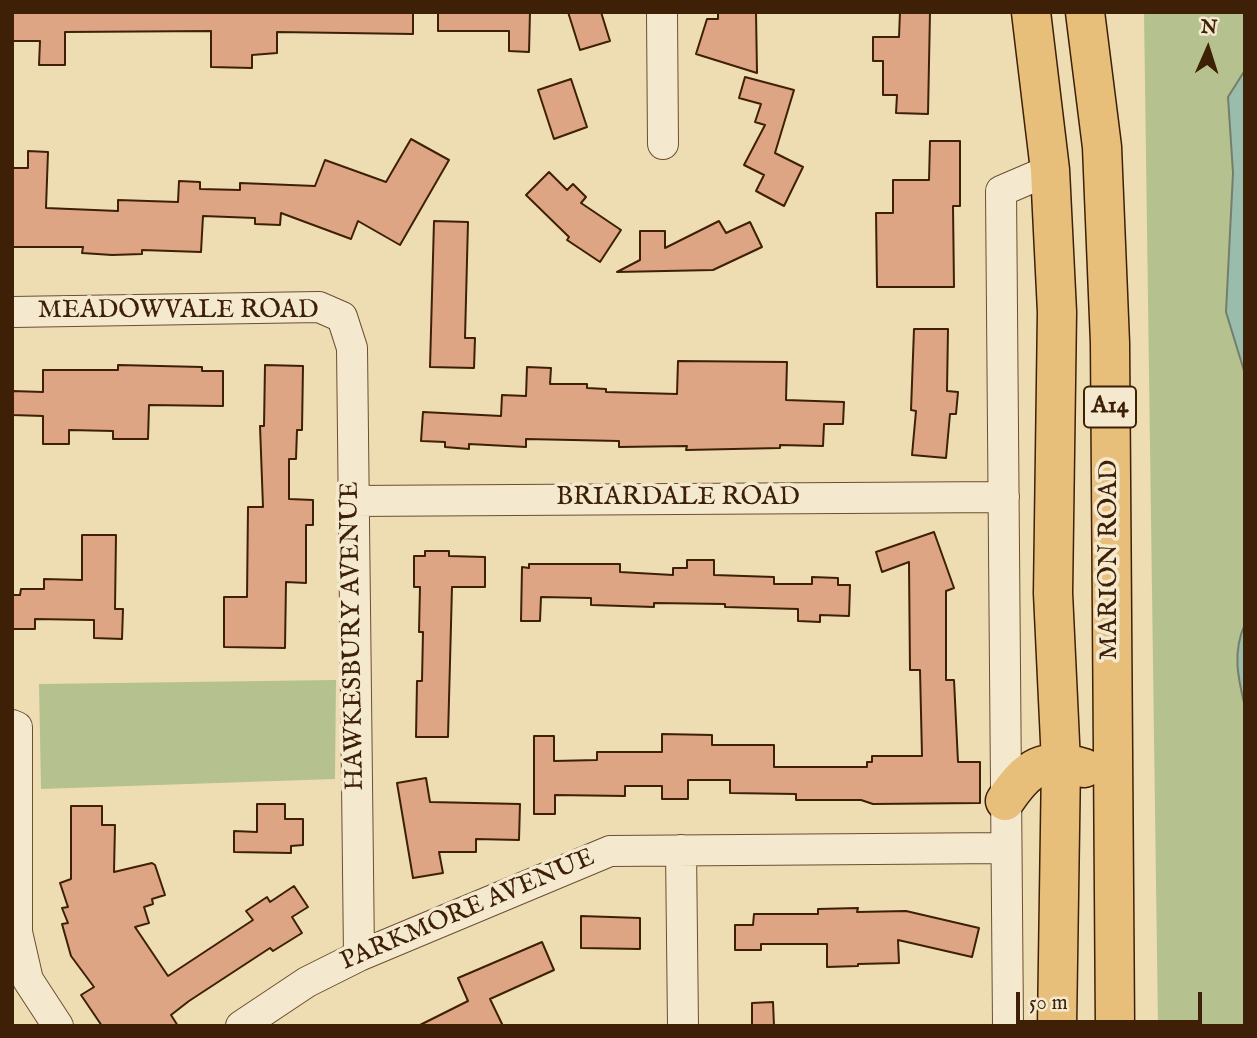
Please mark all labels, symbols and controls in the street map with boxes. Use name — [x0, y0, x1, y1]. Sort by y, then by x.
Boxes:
north arrow — [1173, 14, 1243, 84]
text: N — [1200, 16, 1218, 40]
street label: MEADOWVALE ROAD — [37, 296, 319, 328]
road number: A14 — [1084, 386, 1136, 428]
street label: MARION ROAD — [1095, 460, 1127, 660]
street label: HAWKESBURY AVENUE — [336, 481, 372, 791]
street label: BRIARDALE ROAD — [556, 483, 800, 515]
street label: PARKMORE AVENUE — [336, 843, 600, 979]
scale bar — [1019, 978, 1204, 1022]
text: 50 m — [1029, 990, 1068, 1017]

